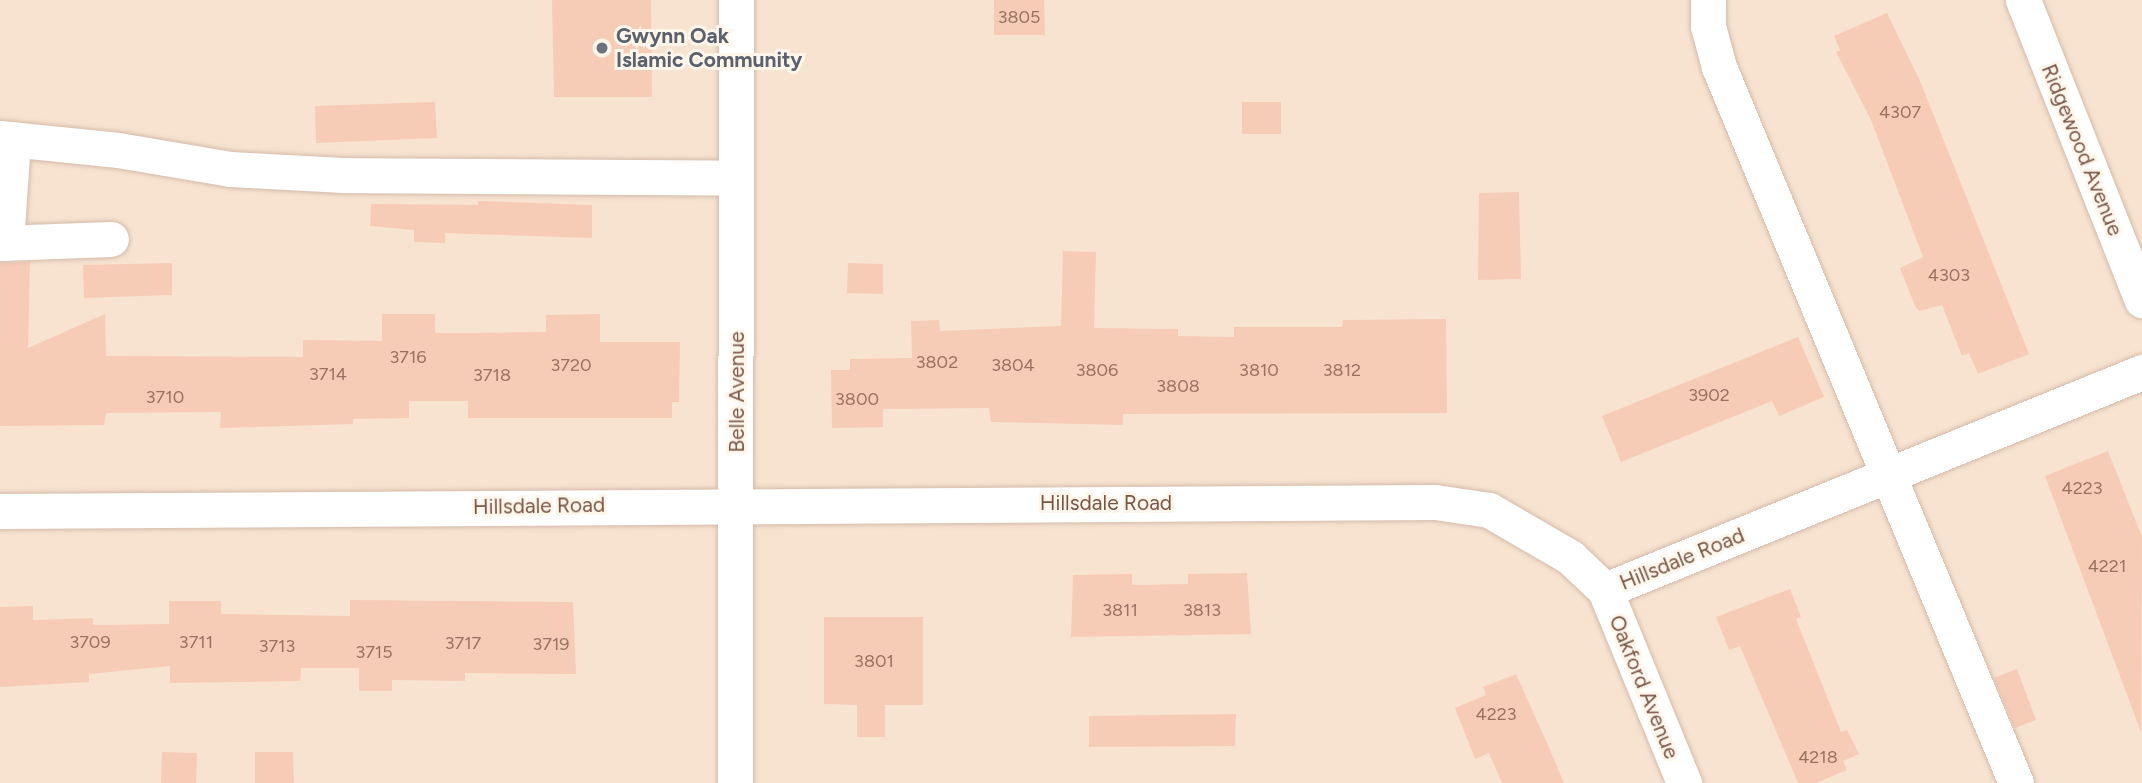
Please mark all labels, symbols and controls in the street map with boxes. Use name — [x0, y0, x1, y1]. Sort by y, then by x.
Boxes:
house number: 3805 — [998, 6, 1040, 28]
place label: Gwynn Oak Islamic Community — [616, 23, 802, 73]
marker: Gwynn Oak Islamic Community — [594, 40, 610, 56]
street label: Ridgewood Avenue — [2036, 60, 2128, 240]
house number: 4307 — [1879, 101, 1921, 123]
house number: 4303 — [1928, 264, 1970, 286]
street label: Belle Avenue — [724, 331, 750, 453]
house number: 3716 — [389, 346, 427, 368]
house number: 3802 — [916, 351, 958, 373]
house number: 3720 — [550, 354, 592, 376]
house number: 3804 — [991, 354, 1035, 376]
house number: 3806 — [1076, 359, 1118, 381]
house number: 3810 — [1239, 359, 1279, 381]
house number: 3812 — [1323, 359, 1361, 381]
house number: 3714 — [309, 363, 347, 385]
house number: 3718 — [473, 364, 511, 386]
house number: 3808 — [1156, 375, 1200, 397]
house number: 3902 — [1688, 384, 1730, 406]
house number: 3710 — [146, 386, 184, 408]
house number: 3800 — [835, 388, 879, 410]
house number: 4223 — [2061, 477, 2103, 499]
street label: Hillsdale Road — [1040, 490, 1172, 516]
street label: Hillsdale Road — [473, 492, 605, 520]
street label: Hillsdale Road — [1616, 523, 1748, 595]
house number: 4221 — [2088, 555, 2126, 577]
house number: 3811 — [1102, 599, 1138, 621]
house number: 3813 — [1183, 599, 1221, 621]
street label: Oakford Avenue — [1604, 612, 1684, 762]
house number: 3709 — [69, 631, 111, 653]
house number: 3711 — [179, 631, 213, 653]
house number: 3717 — [445, 632, 481, 654]
house number: 3719 — [532, 633, 570, 655]
house number: 3713 — [259, 635, 295, 657]
house number: 3715 — [355, 641, 393, 663]
house number: 3801 — [854, 650, 894, 672]
house number: 4223 — [1475, 703, 1517, 725]
house number: 4218 — [1798, 746, 1838, 768]

